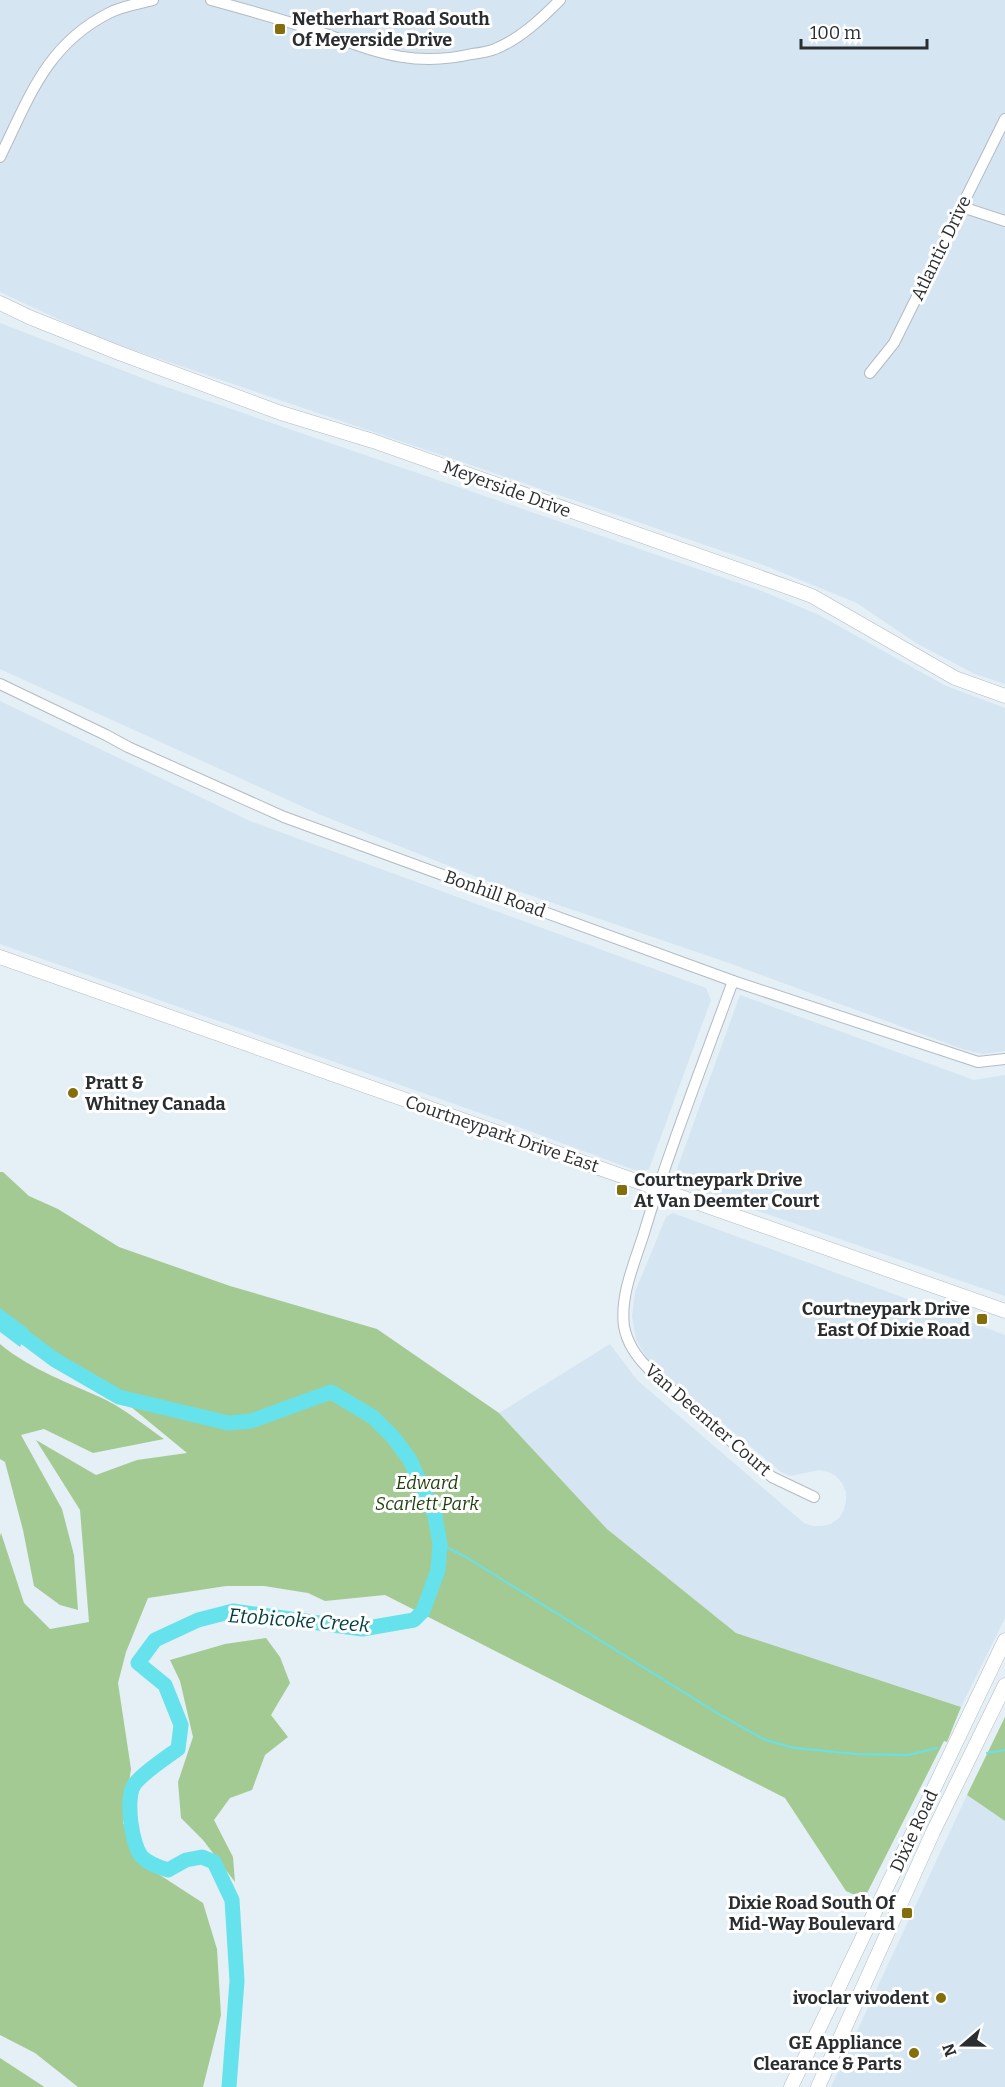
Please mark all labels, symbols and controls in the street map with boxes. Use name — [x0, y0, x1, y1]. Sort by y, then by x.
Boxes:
place label: Netherhart Road South Of Meyerside Drive — [292, 8, 490, 51]
scale bar — [801, 12, 927, 50]
marker: Netherhart Road South Of Meyerside Drive — [273, 22, 287, 36]
text: 100 m — [810, 22, 861, 44]
street label: Atlantic Drive — [906, 192, 976, 304]
street label: Meyerside Drive — [440, 456, 574, 522]
street label: Bonhill Road — [441, 866, 549, 923]
place label: Pratt & Whitney Canada — [85, 1072, 226, 1115]
marker: Pratt & Whitney Canada — [66, 1086, 80, 1100]
street label: Courtneypark Drive East — [402, 1091, 602, 1178]
place label: Courtneypark Drive At Van Deemter Court — [634, 1169, 820, 1212]
marker: Courtneypark Drive At Van Deemter Court — [615, 1183, 629, 1197]
place label: Courtneypark Drive East Of Dixie Road — [802, 1298, 970, 1341]
marker: Courtneypark Drive East Of Dixie Road — [975, 1312, 989, 1326]
street label: Van Deemter Court — [640, 1359, 776, 1481]
park label: Edward Scarlett Park — [375, 1472, 479, 1515]
water label: Etobicoke Creek — [227, 1603, 371, 1637]
street label: Dixie Road — [885, 1786, 943, 1876]
place label: Dixie Road South Of Mid-Way Boulevard — [728, 1892, 896, 1935]
marker: Dixie Road South Of Mid-Way Boulevard — [900, 1906, 914, 1920]
place label: ivoclar vivodent — [793, 1987, 929, 2009]
marker: ivoclar vivodent — [934, 1991, 948, 2005]
north arrow — [933, 2015, 993, 2075]
place label: GE Appliance Clearance & Parts — [753, 2032, 902, 2075]
text: N — [938, 2041, 960, 2059]
marker: GE Appliance Clearance & Parts — [907, 2046, 921, 2060]

